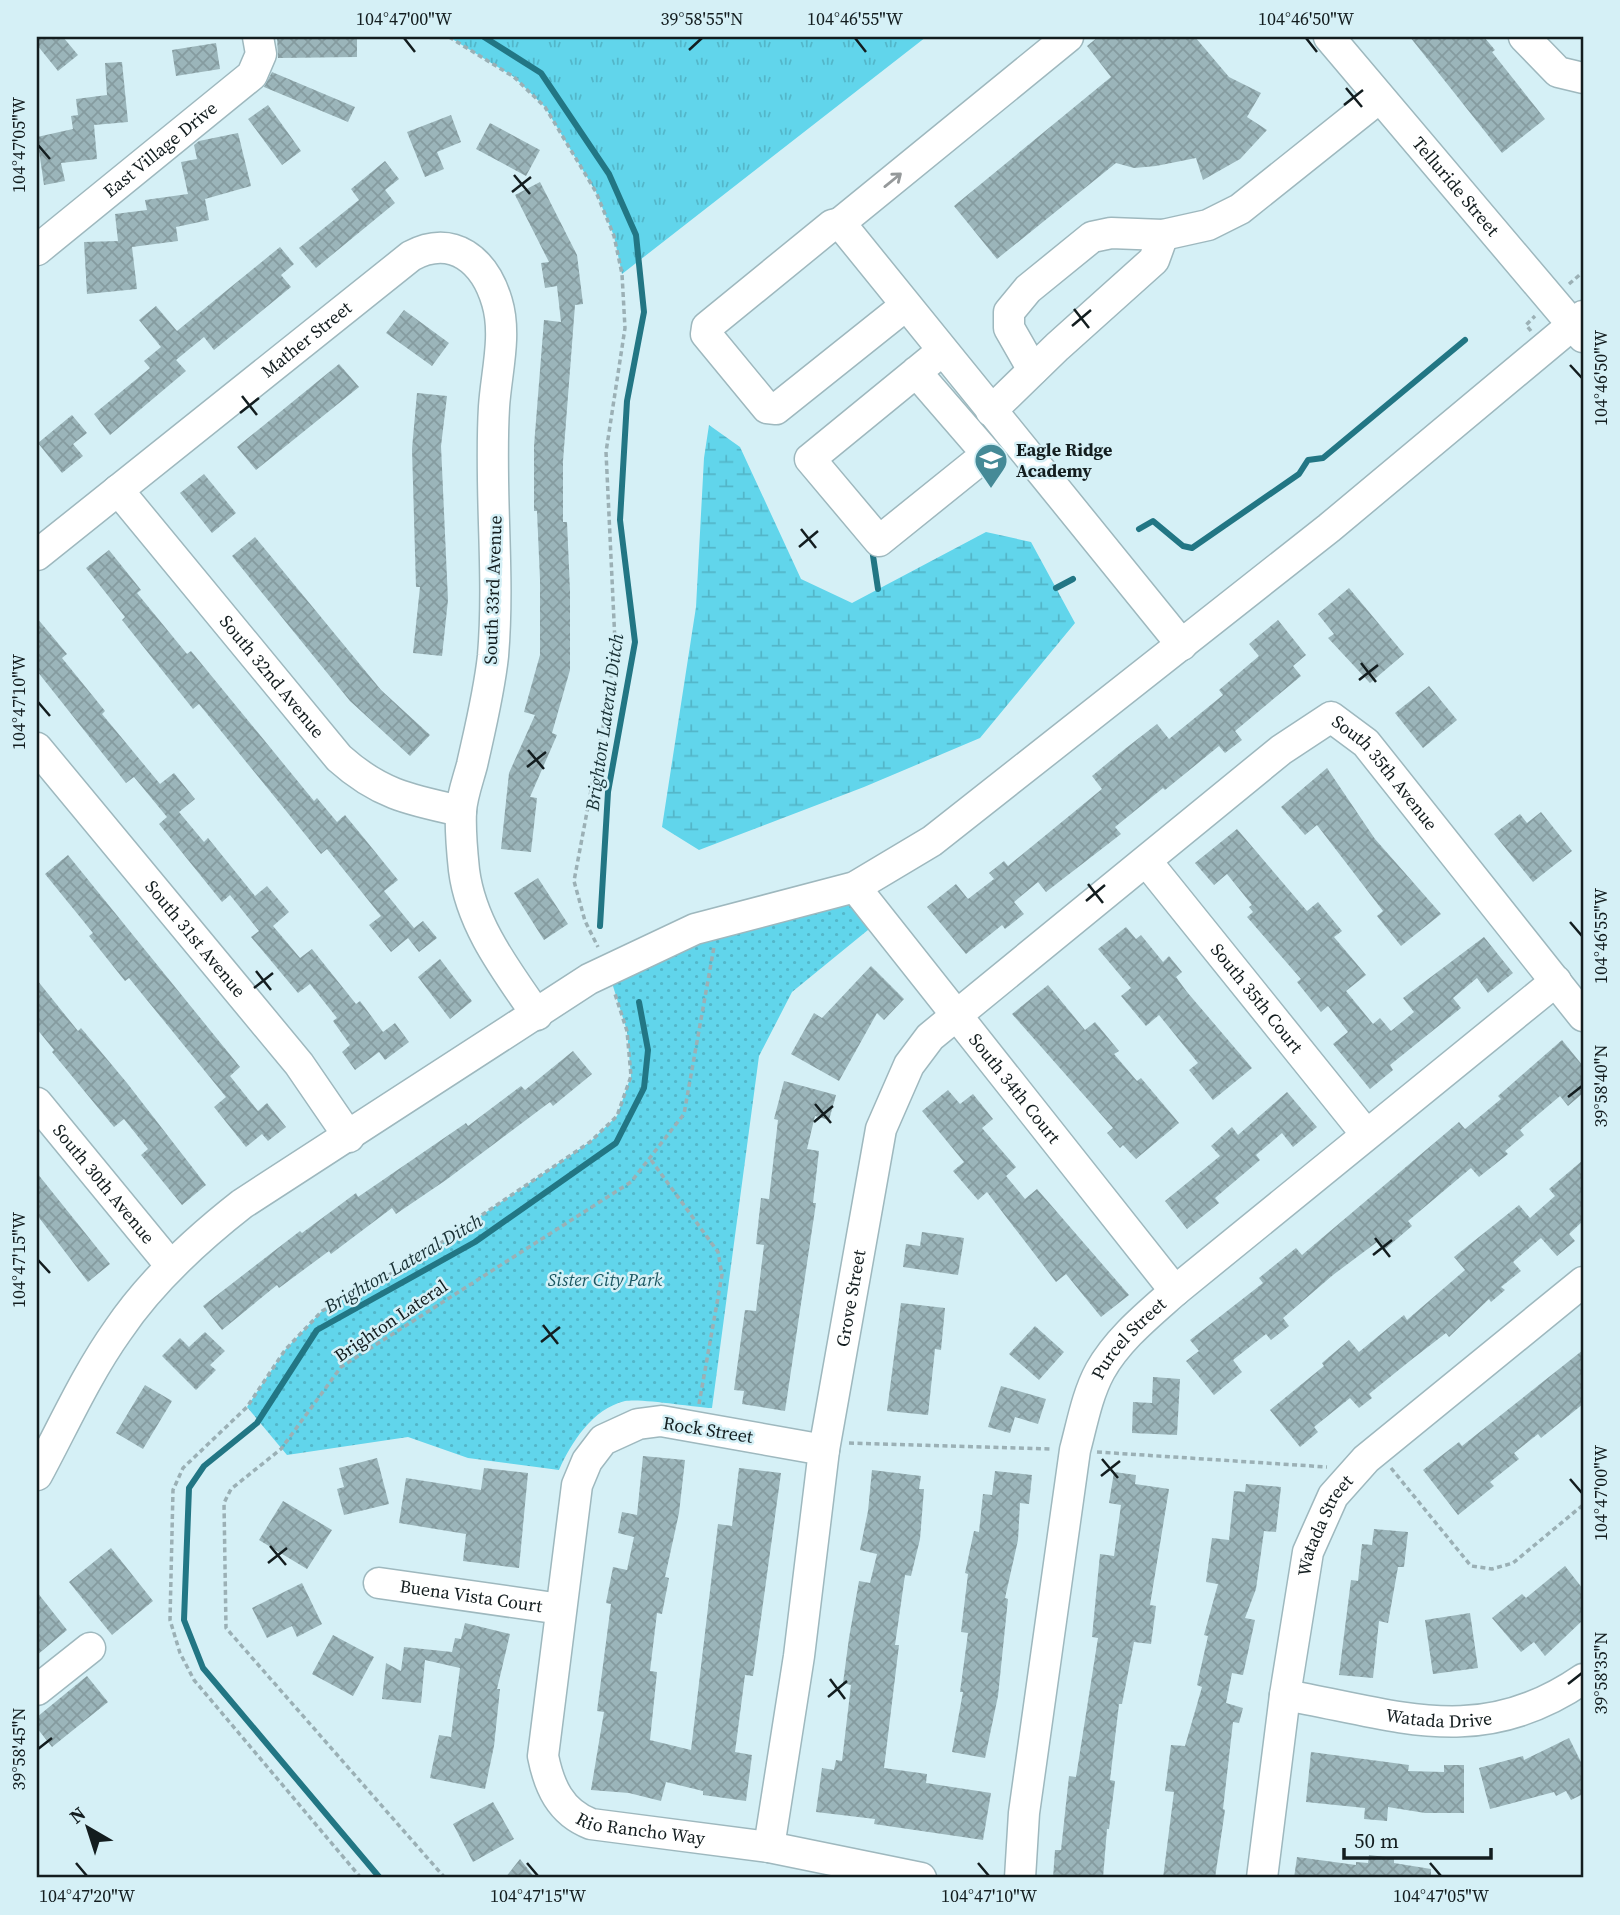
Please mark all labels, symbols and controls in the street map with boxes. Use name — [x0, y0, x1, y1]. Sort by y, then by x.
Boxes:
text: 104°47'00"W — [356, 6, 453, 31]
text: 39°58'55"N — [661, 6, 743, 31]
text: 104°46'55"W — [807, 6, 904, 31]
text: 104°46'50"W — [1258, 6, 1355, 31]
street label: East Village Drive — [98, 95, 222, 203]
text: 104°47'05"W — [6, 96, 31, 193]
street label: Telluride Street — [1407, 131, 1505, 241]
one-way arrow — [883, 172, 901, 188]
street label: Mather Street — [256, 295, 357, 383]
text: 104°46'50"W — [1588, 329, 1613, 426]
place label: Eagle Ridge Academy — [1016, 437, 1112, 483]
school or university icon: Eagle Ridge Academy — [972, 441, 1010, 490]
street label: South 33rd Avenue — [477, 515, 508, 665]
street label: South 32nd Avenue — [214, 609, 331, 743]
water label: Brighton Lateral Ditch — [579, 631, 629, 813]
text: 104°47'10"W — [6, 653, 31, 750]
street label: South 35th Avenue — [1327, 709, 1444, 835]
street label: South 31st Avenue — [140, 875, 252, 1003]
text: 104°46'55"W — [1588, 887, 1613, 984]
street label: South 35th Court — [1205, 938, 1309, 1058]
street label: South 34th Court — [963, 1028, 1067, 1149]
text: 39°58'40"N — [1588, 1045, 1613, 1127]
street label: South 30th Avenue — [47, 1119, 161, 1249]
water label: Brighton Lateral Ditch — [318, 1207, 487, 1319]
text: 104°47'15"W — [6, 1211, 31, 1308]
street label: Grove Street — [830, 1247, 871, 1349]
park label: Sister City Park — [548, 1267, 663, 1292]
street label: Brighton Lateral — [329, 1273, 452, 1368]
street label: Purcel Street — [1085, 1291, 1171, 1384]
street label: Rock Street — [661, 1410, 755, 1449]
text: 104°47'00"W — [1588, 1444, 1613, 1541]
street label: Watada Street — [1291, 1469, 1358, 1578]
street label: Buena Vista Court — [398, 1573, 544, 1618]
text: 39°58'35"N — [1588, 1632, 1613, 1714]
street label: Watada Drive — [1384, 1702, 1494, 1734]
text: 39°58'45"N — [6, 1708, 31, 1790]
north arrow — [52, 1792, 122, 1862]
text: N — [64, 1800, 91, 1829]
street label: Rio Rancho Way — [572, 1806, 707, 1851]
scale bar — [1344, 1817, 1490, 1861]
text: 50 m — [1354, 1826, 1399, 1855]
text: 104°47'20"W — [39, 1883, 136, 1908]
text: 104°47'15"W — [490, 1883, 587, 1908]
text: 104°47'10"W — [941, 1883, 1038, 1908]
text: 104°47'05"W — [1393, 1883, 1490, 1908]

